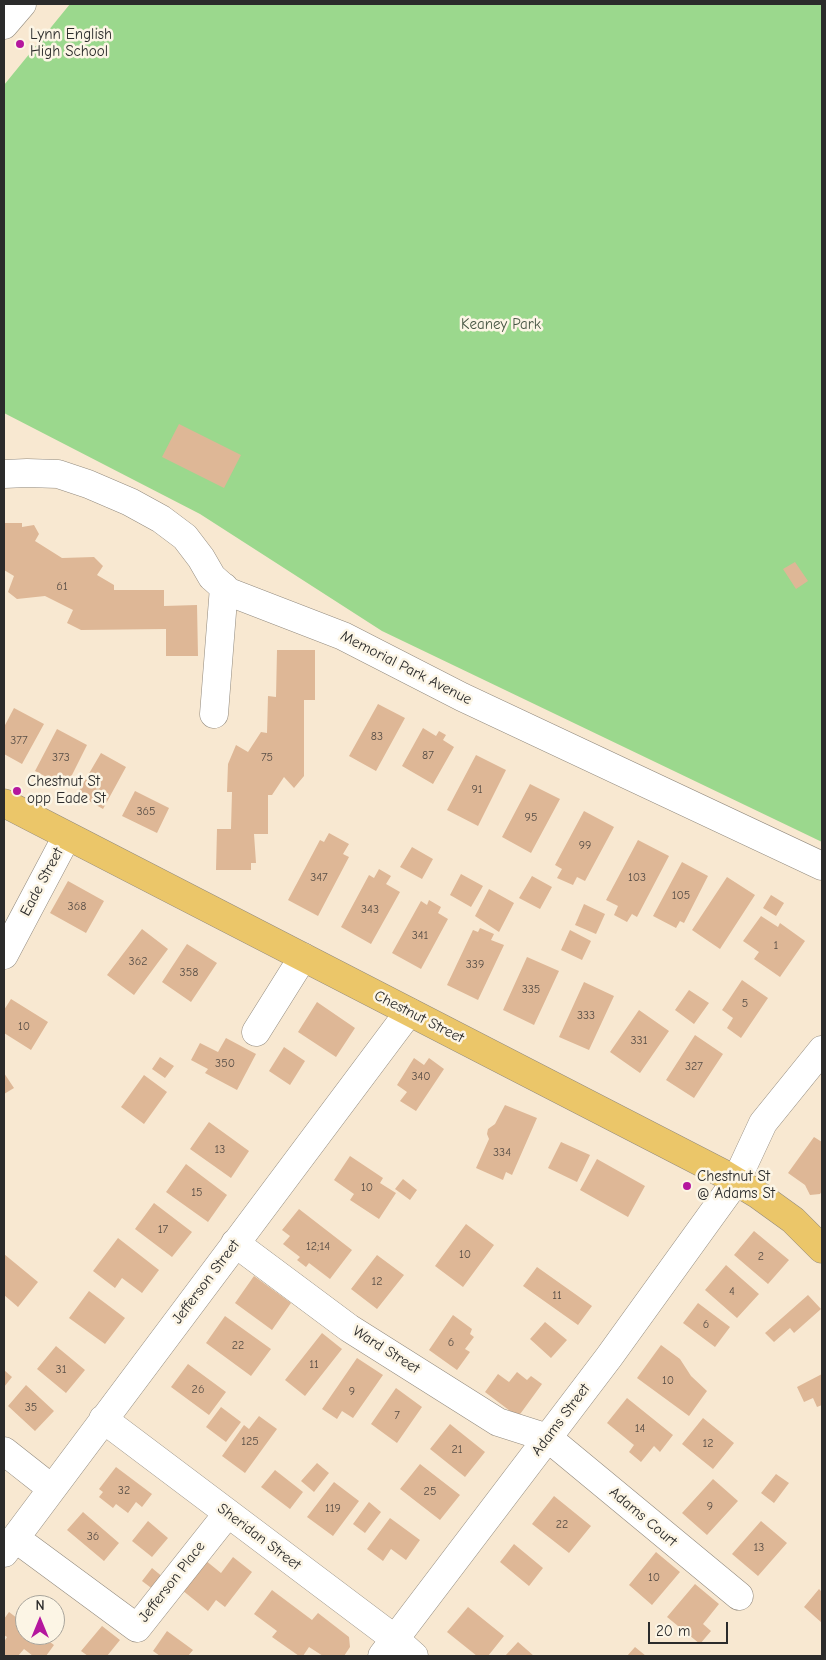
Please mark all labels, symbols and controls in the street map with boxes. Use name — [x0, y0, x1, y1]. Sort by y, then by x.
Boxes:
place label: Lynn English High School — [30, 26, 112, 61]
marker: Lynn English High School — [14, 38, 26, 50]
park label: Keaney Park — [461, 316, 541, 334]
house number: 61 — [56, 580, 68, 594]
street label: Memorial Park Avenue — [337, 627, 475, 709]
house number: 83 — [371, 730, 383, 744]
house number: 377 — [10, 734, 28, 748]
house number: 87 — [422, 749, 434, 763]
house number: 373 — [52, 751, 70, 765]
house number: 75 — [261, 751, 273, 765]
place label: Chestnut St opp Eade St — [27, 773, 106, 808]
house number: 91 — [471, 783, 483, 797]
marker: Chestnut St opp Eade St — [11, 785, 23, 797]
house number: 365 — [136, 805, 156, 819]
house number: 95 — [525, 811, 537, 825]
house number: 99 — [579, 839, 591, 853]
street label: Eade Street — [16, 845, 68, 919]
house number: 347 — [310, 871, 328, 885]
house number: 103 — [628, 871, 646, 885]
house number: 105 — [672, 889, 690, 903]
house number: 368 — [68, 900, 86, 914]
house number: 343 — [361, 903, 379, 917]
house number: 341 — [412, 929, 428, 943]
house number: 1 — [774, 939, 778, 953]
house number: 362 — [129, 955, 147, 969]
house number: 339 — [466, 958, 484, 972]
house number: 358 — [180, 966, 198, 980]
house number: 335 — [522, 983, 540, 997]
street label: Chestnut Street — [371, 987, 467, 1047]
house number: 5 — [742, 997, 748, 1011]
house number: 333 — [577, 1009, 595, 1023]
house number: 10 — [18, 1020, 30, 1034]
house number: 331 — [631, 1034, 647, 1048]
house number: 350 — [215, 1057, 235, 1071]
house number: 327 — [685, 1060, 703, 1074]
house number: 340 — [411, 1070, 431, 1084]
house number: 13 — [215, 1143, 225, 1157]
house number: 334 — [493, 1146, 511, 1160]
place label: Chestnut St @ Adams St — [697, 1168, 775, 1203]
marker: Chestnut St @ Adams St — [681, 1180, 693, 1192]
house number: 10 — [361, 1181, 373, 1195]
house number: 15 — [191, 1186, 203, 1200]
house number: 17 — [158, 1223, 168, 1237]
street label: Jefferson Street — [168, 1236, 244, 1328]
house number: 12;14 — [306, 1240, 330, 1254]
house number: 10 — [459, 1248, 471, 1262]
house number: 2 — [758, 1250, 764, 1264]
house number: 12 — [371, 1275, 383, 1289]
house number: 4 — [729, 1285, 735, 1299]
house number: 11 — [552, 1289, 562, 1303]
house number: 6 — [703, 1318, 709, 1332]
street label: Ward Street — [349, 1322, 423, 1378]
house number: 6 — [448, 1336, 454, 1350]
house number: 22 — [232, 1339, 244, 1353]
house number: 11 — [309, 1358, 319, 1372]
house number: 31 — [56, 1363, 66, 1377]
house number: 10 — [662, 1374, 674, 1388]
street label: Adams Street — [528, 1380, 594, 1460]
house number: 26 — [192, 1383, 204, 1397]
house number: 9 — [349, 1385, 355, 1399]
house number: 35 — [25, 1401, 37, 1415]
house number: 7 — [394, 1409, 400, 1423]
house number: 14 — [635, 1422, 645, 1436]
house number: 125 — [241, 1435, 259, 1449]
house number: 12 — [702, 1437, 714, 1451]
house number: 21 — [451, 1443, 463, 1457]
street label: Adams Court — [605, 1483, 681, 1551]
house number: 32 — [118, 1484, 130, 1498]
house number: 25 — [424, 1485, 436, 1499]
street label: Sheridan Street — [214, 1500, 304, 1574]
house number: 9 — [707, 1500, 713, 1514]
house number: 119 — [325, 1502, 341, 1516]
house number: 22 — [556, 1518, 568, 1532]
house number: 36 — [87, 1530, 99, 1544]
street label: Jefferson Place — [135, 1538, 209, 1626]
house number: 13 — [754, 1541, 764, 1555]
house number: 10 — [648, 1571, 660, 1585]
north arrow — [15, 1595, 65, 1645]
text: N — [35, 1597, 45, 1614]
scale bar — [651, 1612, 731, 1644]
text: 20 m — [656, 1622, 690, 1640]

